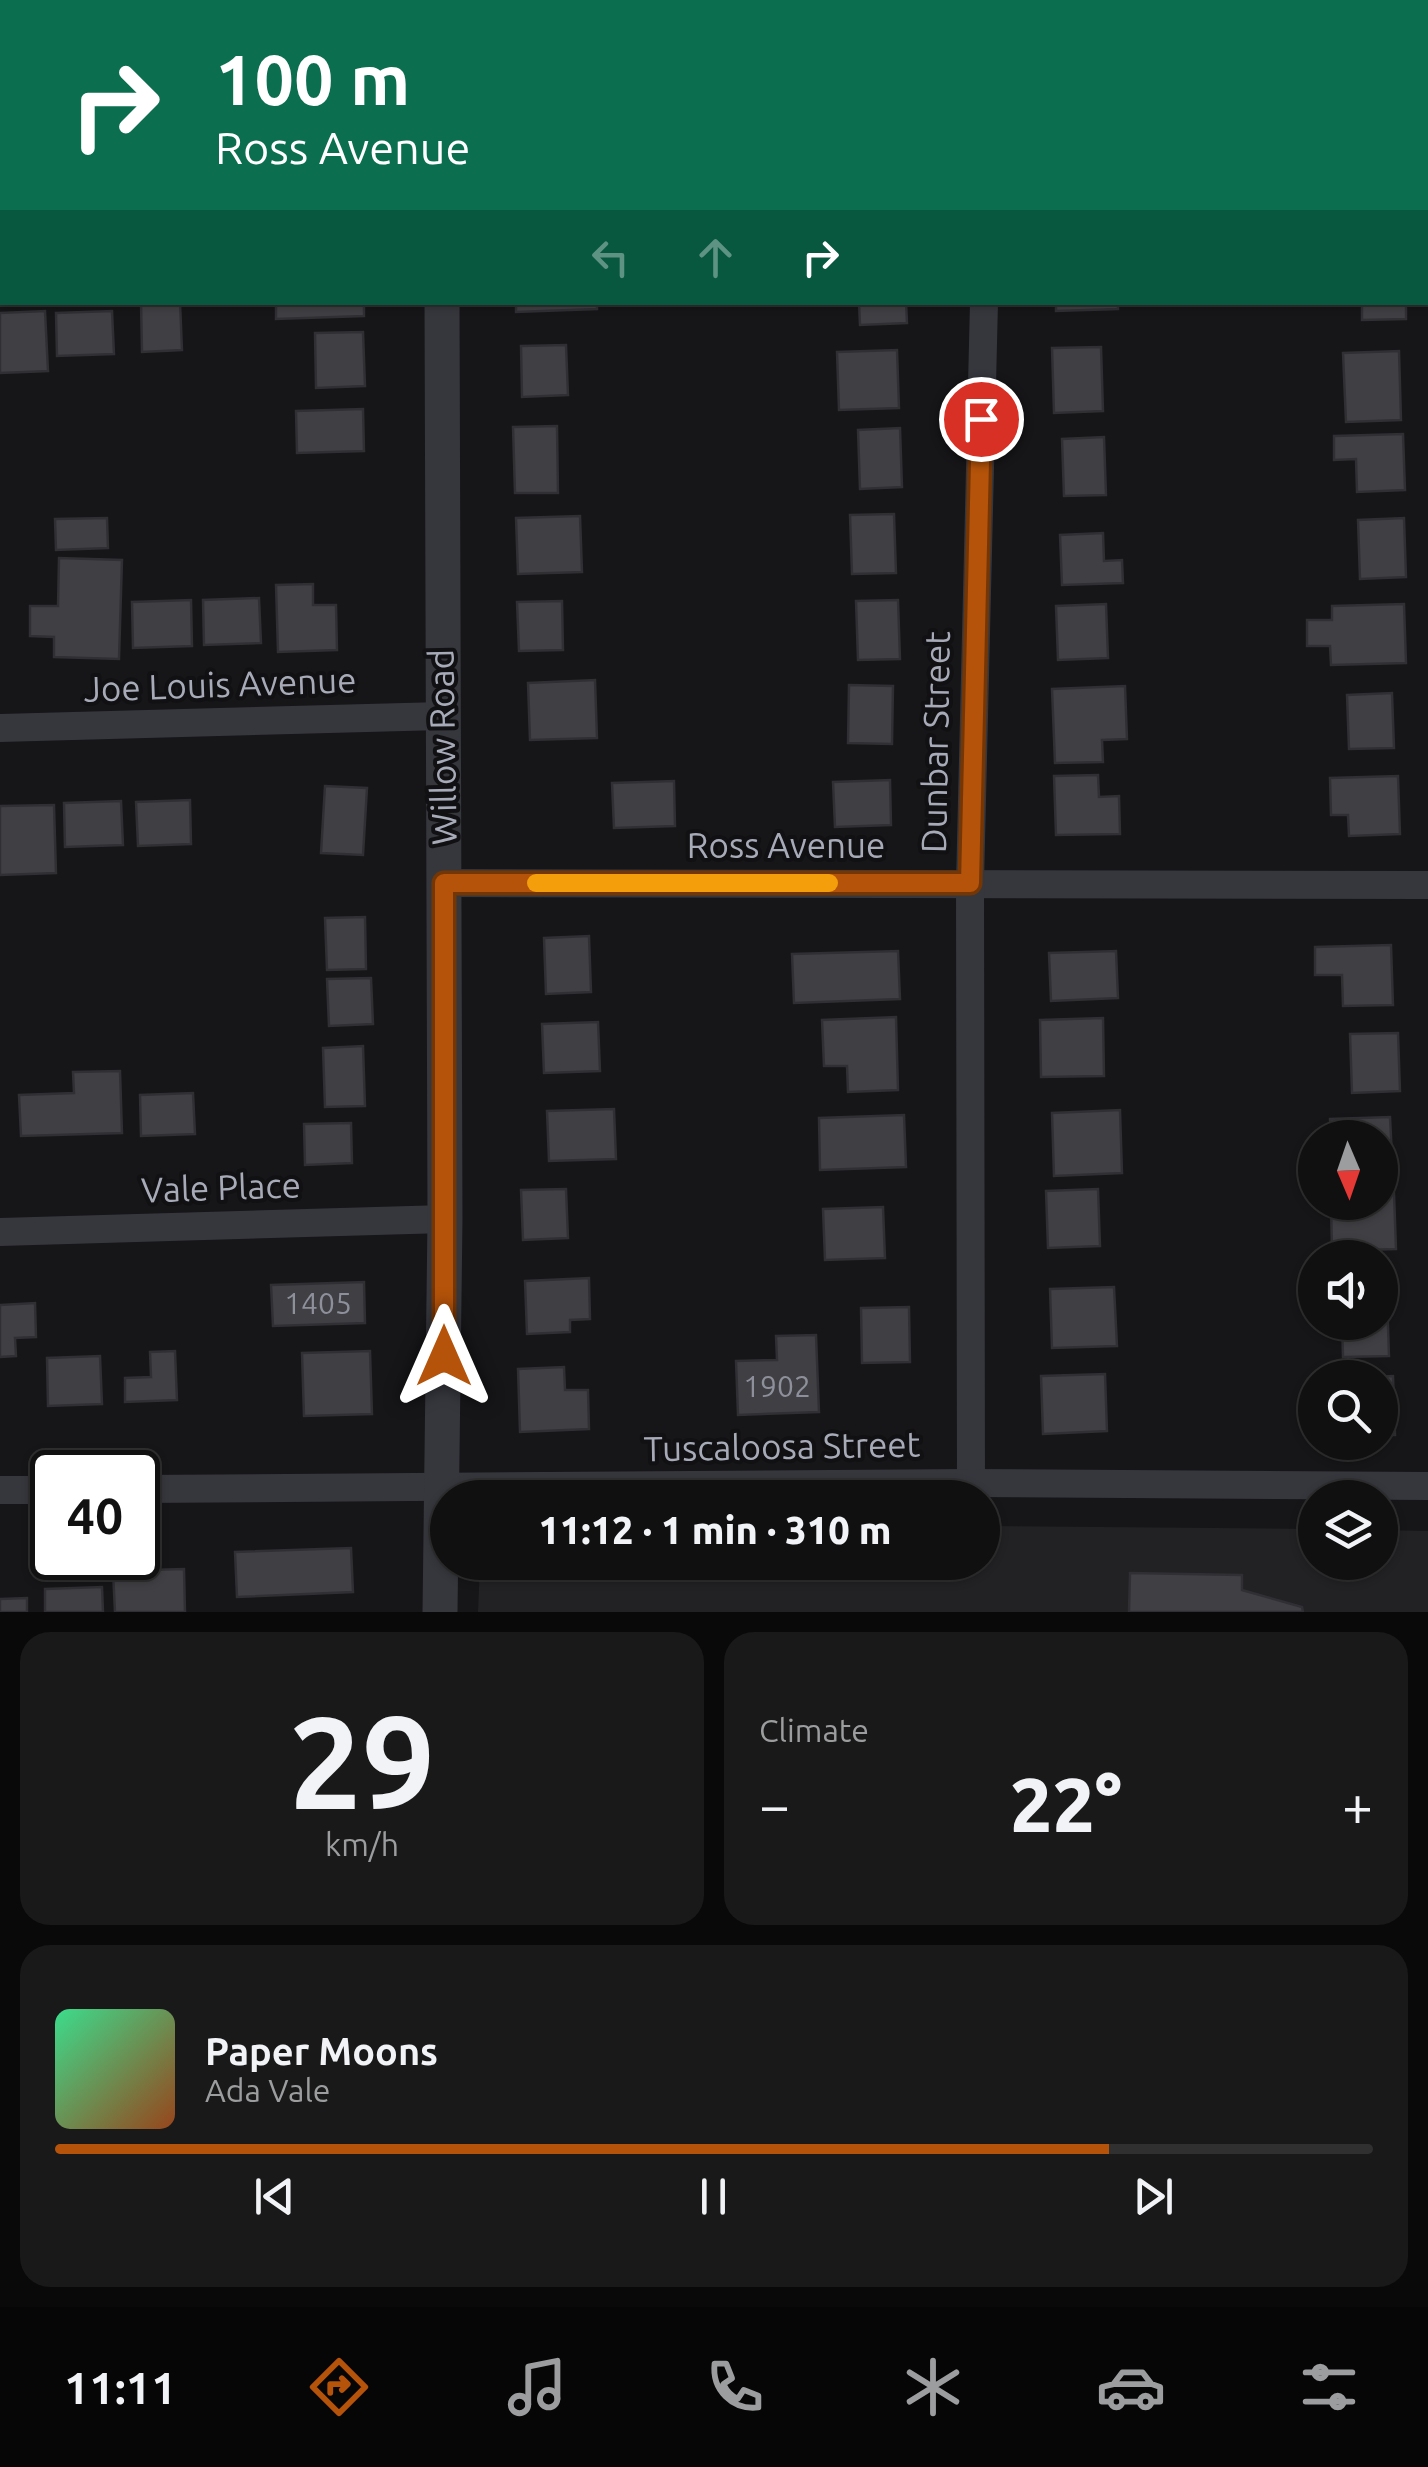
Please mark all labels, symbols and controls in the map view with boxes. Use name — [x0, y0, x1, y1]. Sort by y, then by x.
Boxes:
icon: right — [50, 40, 180, 170]
text: 100 m — [215, 40, 410, 118]
text: Ross Avenue — [215, 122, 470, 173]
icon: left — [583, 230, 638, 285]
icon: ahead — [688, 230, 743, 285]
icon: right — [793, 230, 848, 285]
pin — [939, 377, 1024, 462]
icon: arrive — [954, 392, 1009, 447]
street label: Dunbar Street — [913, 630, 957, 853]
street label: Willow Road — [420, 649, 464, 845]
street label: Joe Louis Avenue — [83, 659, 357, 709]
street label: Ross Avenue — [687, 825, 885, 865]
north arrow — [1298, 1120, 1398, 1220]
map controls — [1298, 1120, 1398, 1580]
street label: Vale Place — [140, 1164, 302, 1210]
button: sound — [1298, 1240, 1398, 1340]
house number: 1405 — [284, 1286, 352, 1320]
position arrow — [392, 1304, 496, 1408]
button: search — [1298, 1360, 1398, 1460]
house number: 1902 — [743, 1369, 811, 1403]
street label: Tuscaloosa Street — [643, 1424, 921, 1468]
speed limit sign: 40 — [30, 1450, 160, 1580]
button: layers — [1298, 1480, 1398, 1580]
text: 11:12 · 1 min · 310 m — [538, 1509, 892, 1551]
text: 29 — [289, 1688, 435, 1834]
text: Climate — [759, 1712, 869, 1748]
text: 22° — [1010, 1762, 1122, 1846]
text: − — [759, 1774, 790, 1835]
text: + — [1342, 1774, 1373, 1835]
text: km/h — [325, 1826, 399, 1862]
text: Paper Moons — [205, 2030, 438, 2072]
text: Ada Vale — [205, 2072, 331, 2108]
icon: previous — [247, 2169, 302, 2224]
icon: pause — [686, 2169, 741, 2224]
icon: next — [1126, 2169, 1181, 2224]
icon: directions — [304, 2352, 374, 2422]
icon: music — [502, 2352, 572, 2422]
icon: phone — [700, 2352, 770, 2422]
icon: climate — [898, 2352, 968, 2422]
icon: car — [1096, 2352, 1166, 2422]
icon: filters — [1294, 2352, 1364, 2422]
text: 11:11 — [64, 2362, 177, 2413]

